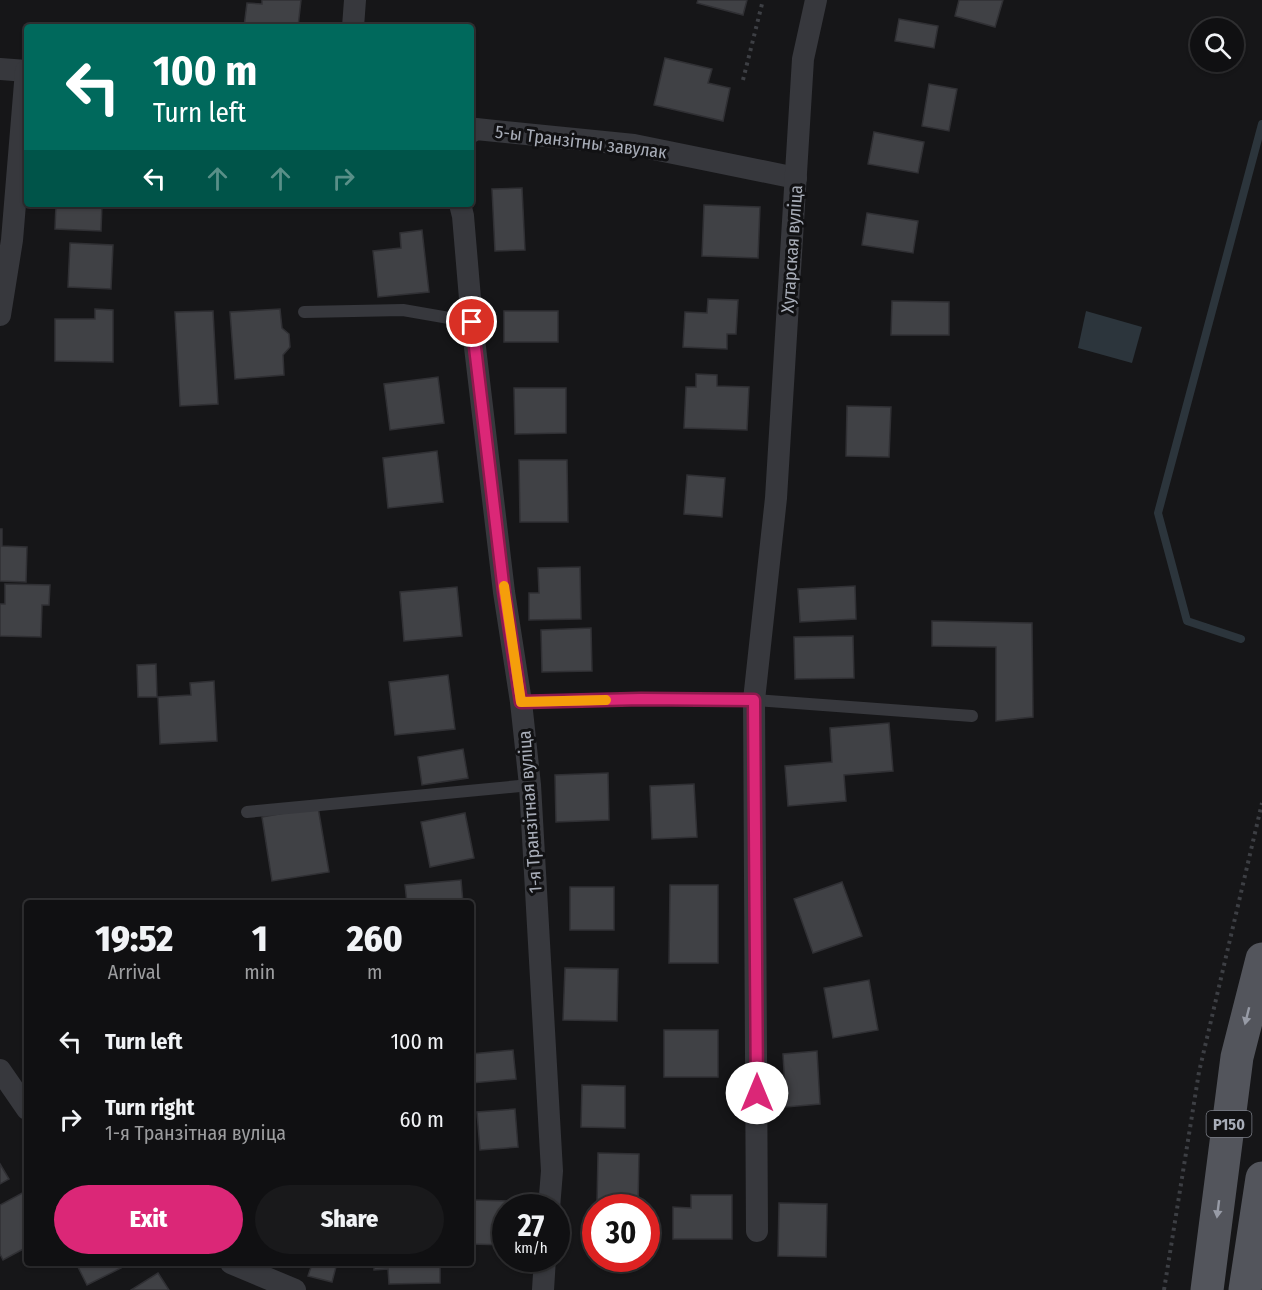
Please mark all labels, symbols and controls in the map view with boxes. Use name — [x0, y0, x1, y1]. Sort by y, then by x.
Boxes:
map controls — [1190, 18, 1244, 72]
button: search — [1190, 18, 1244, 72]
text: 100 m — [153, 46, 257, 96]
icon: left — [54, 48, 132, 126]
text: Turn left — [153, 97, 246, 129]
street label: 5-ы Транзітны завулак — [494, 121, 669, 164]
icon: left — [138, 162, 171, 195]
icon: ahead — [201, 162, 234, 195]
icon: ahead — [264, 162, 297, 195]
icon: right — [327, 162, 360, 195]
street label: Хутарская вуліца — [777, 184, 807, 314]
pin — [446, 296, 497, 347]
icon: arrive — [455, 305, 488, 338]
street label: 1-я Транзітная вуліца — [513, 730, 547, 894]
text: 19:52 — [95, 917, 173, 961]
text: 1 — [252, 917, 268, 961]
text: 260 — [347, 917, 403, 961]
text: Arrival — [108, 960, 161, 984]
text: min — [244, 960, 275, 984]
text: m — [367, 960, 382, 984]
one-way arrow — [1242, 1007, 1252, 1025]
icon: left — [54, 1025, 87, 1058]
text: Turn left — [105, 1028, 183, 1055]
text: 100 m — [390, 1028, 444, 1055]
position arrow — [725, 1061, 789, 1125]
text: Turn right — [105, 1094, 194, 1121]
icon: right — [54, 1103, 87, 1136]
text: 60 m — [400, 1106, 444, 1133]
road number: Р150 — [1206, 1111, 1252, 1137]
text: 1-я Транзітная вуліца — [105, 1121, 286, 1145]
button: Exit — [54, 1185, 243, 1254]
button: Share — [255, 1185, 444, 1254]
speed limit sign: 30 — [582, 1194, 660, 1272]
one-way arrow — [1213, 1199, 1222, 1218]
text: 27 — [518, 1208, 544, 1244]
text: km/h — [514, 1239, 548, 1257]

